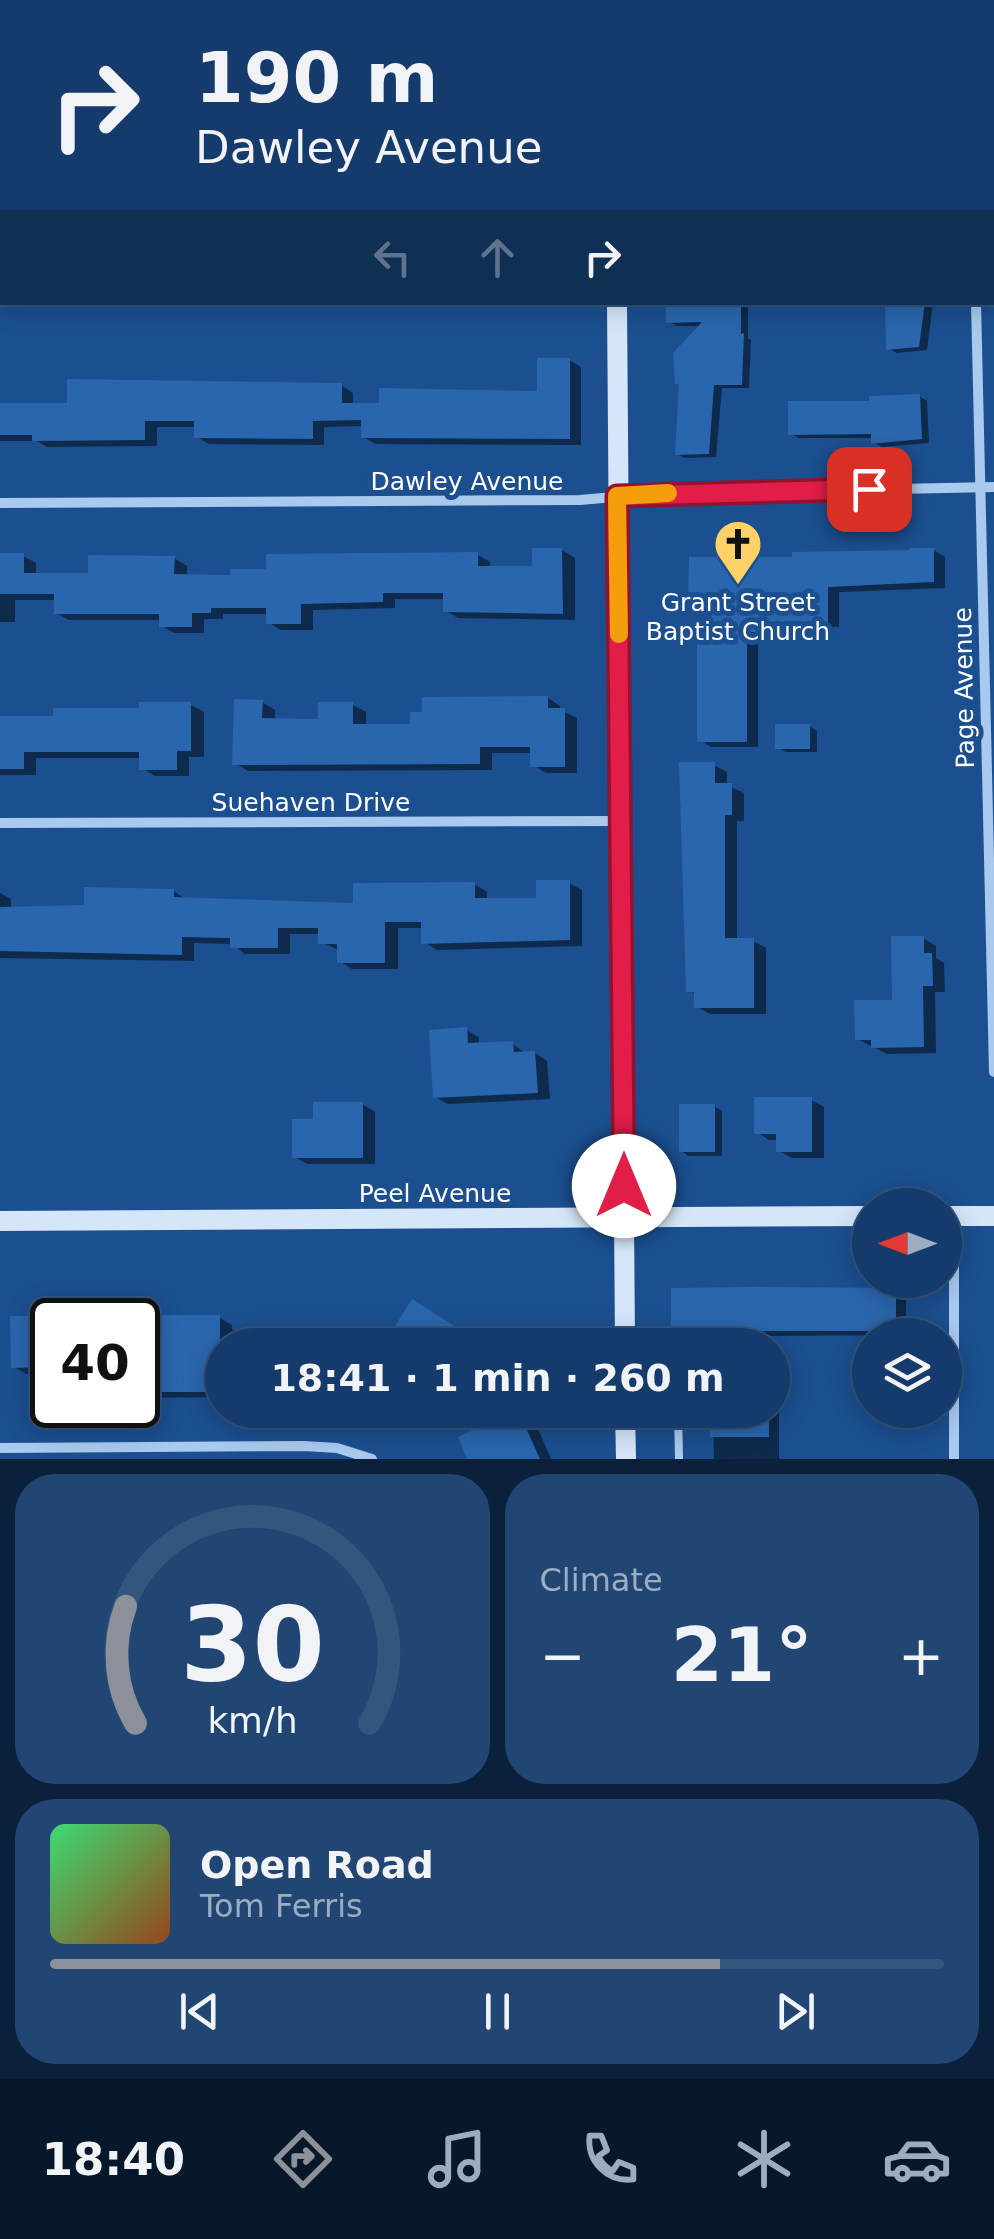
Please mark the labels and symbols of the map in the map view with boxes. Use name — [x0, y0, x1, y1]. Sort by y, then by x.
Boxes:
pin — [827, 447, 912, 532]
street label: Dawley Avenue — [371, 467, 563, 496]
church icon: Grant Street Baptist Church — [712, 518, 764, 586]
place label: Grant Street Baptist Church — [646, 588, 830, 646]
street label: Page Avenue — [948, 607, 980, 769]
street label: Suehaven Drive — [212, 788, 410, 817]
position arrow — [572, 1134, 676, 1238]
street label: Peel Avenue — [359, 1179, 511, 1208]
north arrow — [852, 1188, 962, 1298]
speed limit sign: 40 — [30, 1298, 160, 1428]

